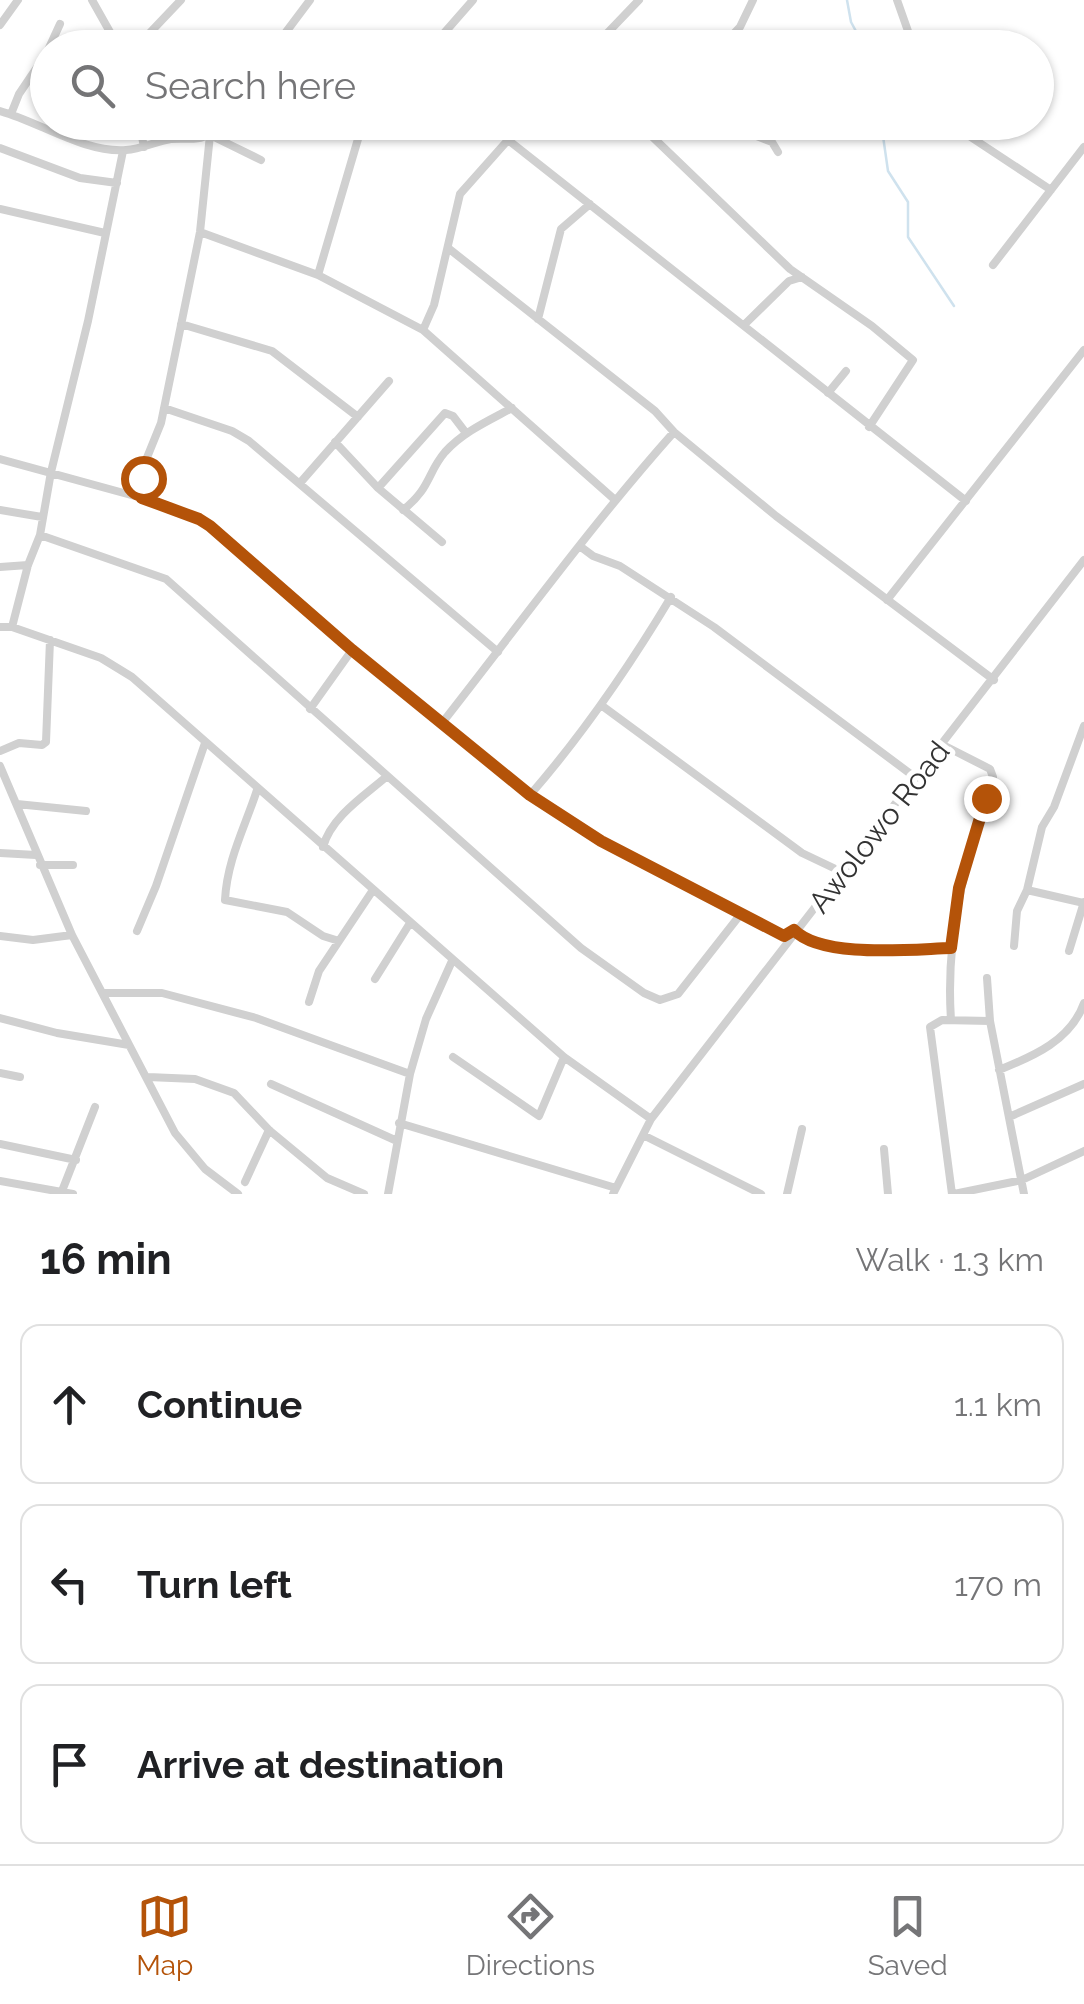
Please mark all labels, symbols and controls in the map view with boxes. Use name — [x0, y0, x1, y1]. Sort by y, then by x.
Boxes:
search box — [30, 30, 1054, 140]
icon: search — [65, 58, 120, 113]
text: Search here — [145, 63, 356, 108]
route start — [121, 456, 167, 502]
street label: Awolowo Road — [801, 734, 957, 920]
route end — [964, 776, 1010, 822]
text: 16 min — [40, 1235, 172, 1284]
text: Walk · 1.3 km — [855, 1241, 1044, 1278]
icon: ahead — [42, 1377, 97, 1432]
text: Continue — [137, 1382, 302, 1427]
text: 1.1 km — [954, 1386, 1042, 1423]
icon: left — [42, 1557, 97, 1612]
text: Turn left — [137, 1562, 292, 1607]
text: 170 m — [954, 1566, 1042, 1603]
icon: arrive — [42, 1737, 97, 1792]
text: Arrive at destination — [137, 1742, 504, 1787]
tab: Map — [136, 1889, 193, 1982]
tab: Directions — [466, 1889, 595, 1982]
tab: Saved — [868, 1889, 948, 1982]

